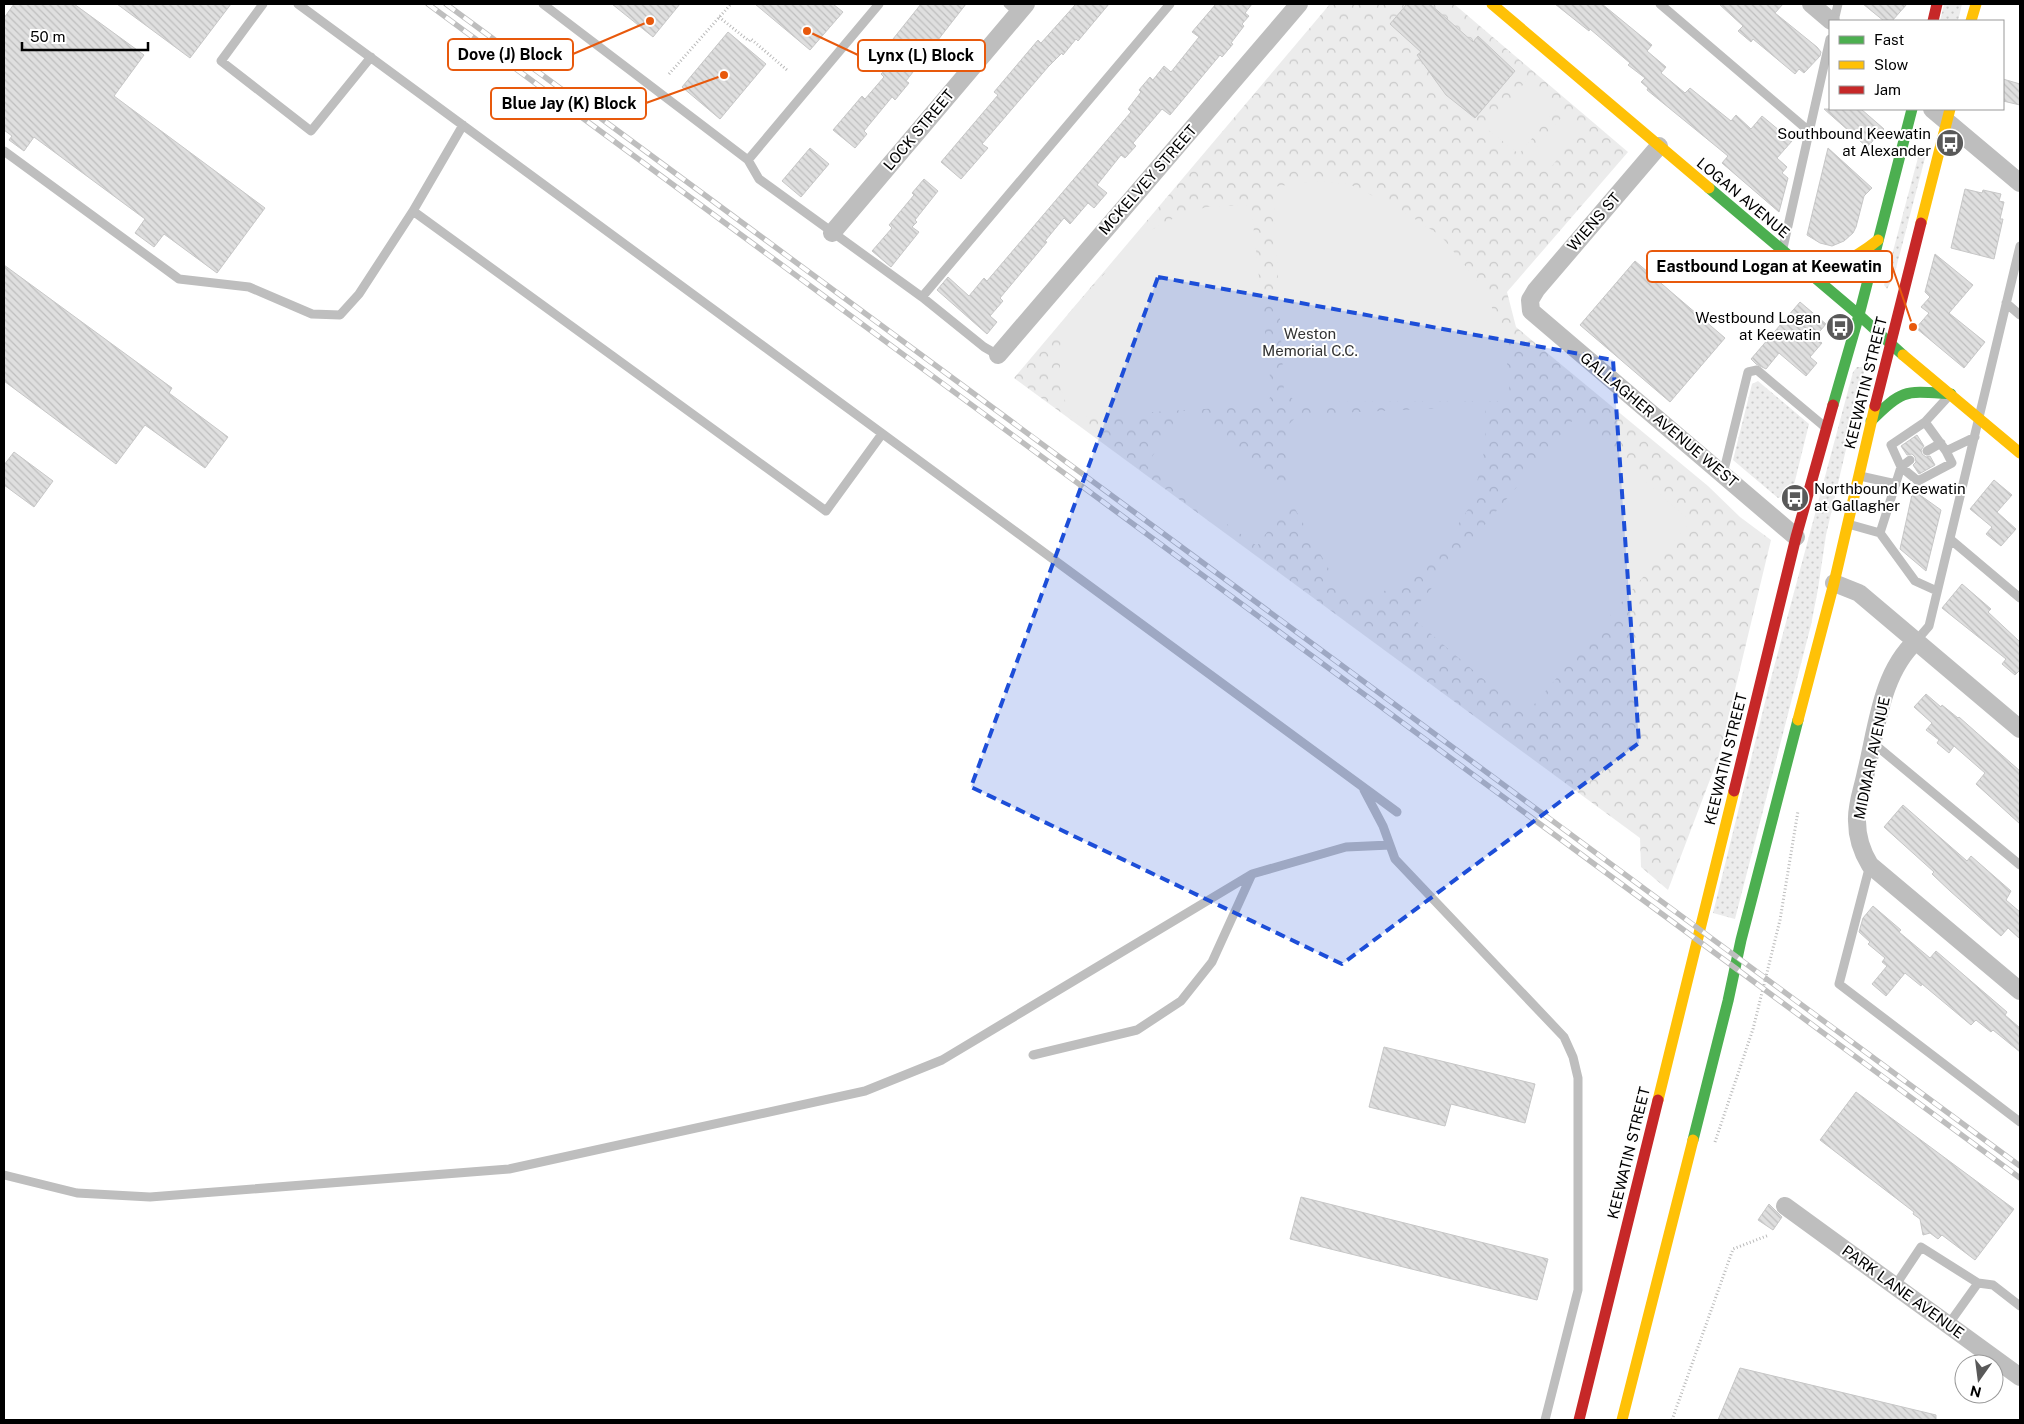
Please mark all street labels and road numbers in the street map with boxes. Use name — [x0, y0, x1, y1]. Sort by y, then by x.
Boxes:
street label: LOCK STREET — [880, 86, 957, 174]
street label: MCKELVEY STREET — [1095, 121, 1200, 238]
street label: LOGAN AVENUE — [1694, 154, 1793, 241]
street label: WIENS ST — [1564, 189, 1624, 254]
street label: KEEWATIN STREET — [1841, 315, 1890, 451]
street label: GALLAGHER AVENUE WEST — [1577, 349, 1742, 491]
street label: KEEWATIN STREET — [1701, 691, 1750, 827]
street label: MIDMAR AVENUE — [1850, 695, 1893, 821]
street label: KEEWATIN STREET — [1604, 1085, 1653, 1221]
street label: PARK LANE AVENUE — [1839, 1242, 1968, 1342]

